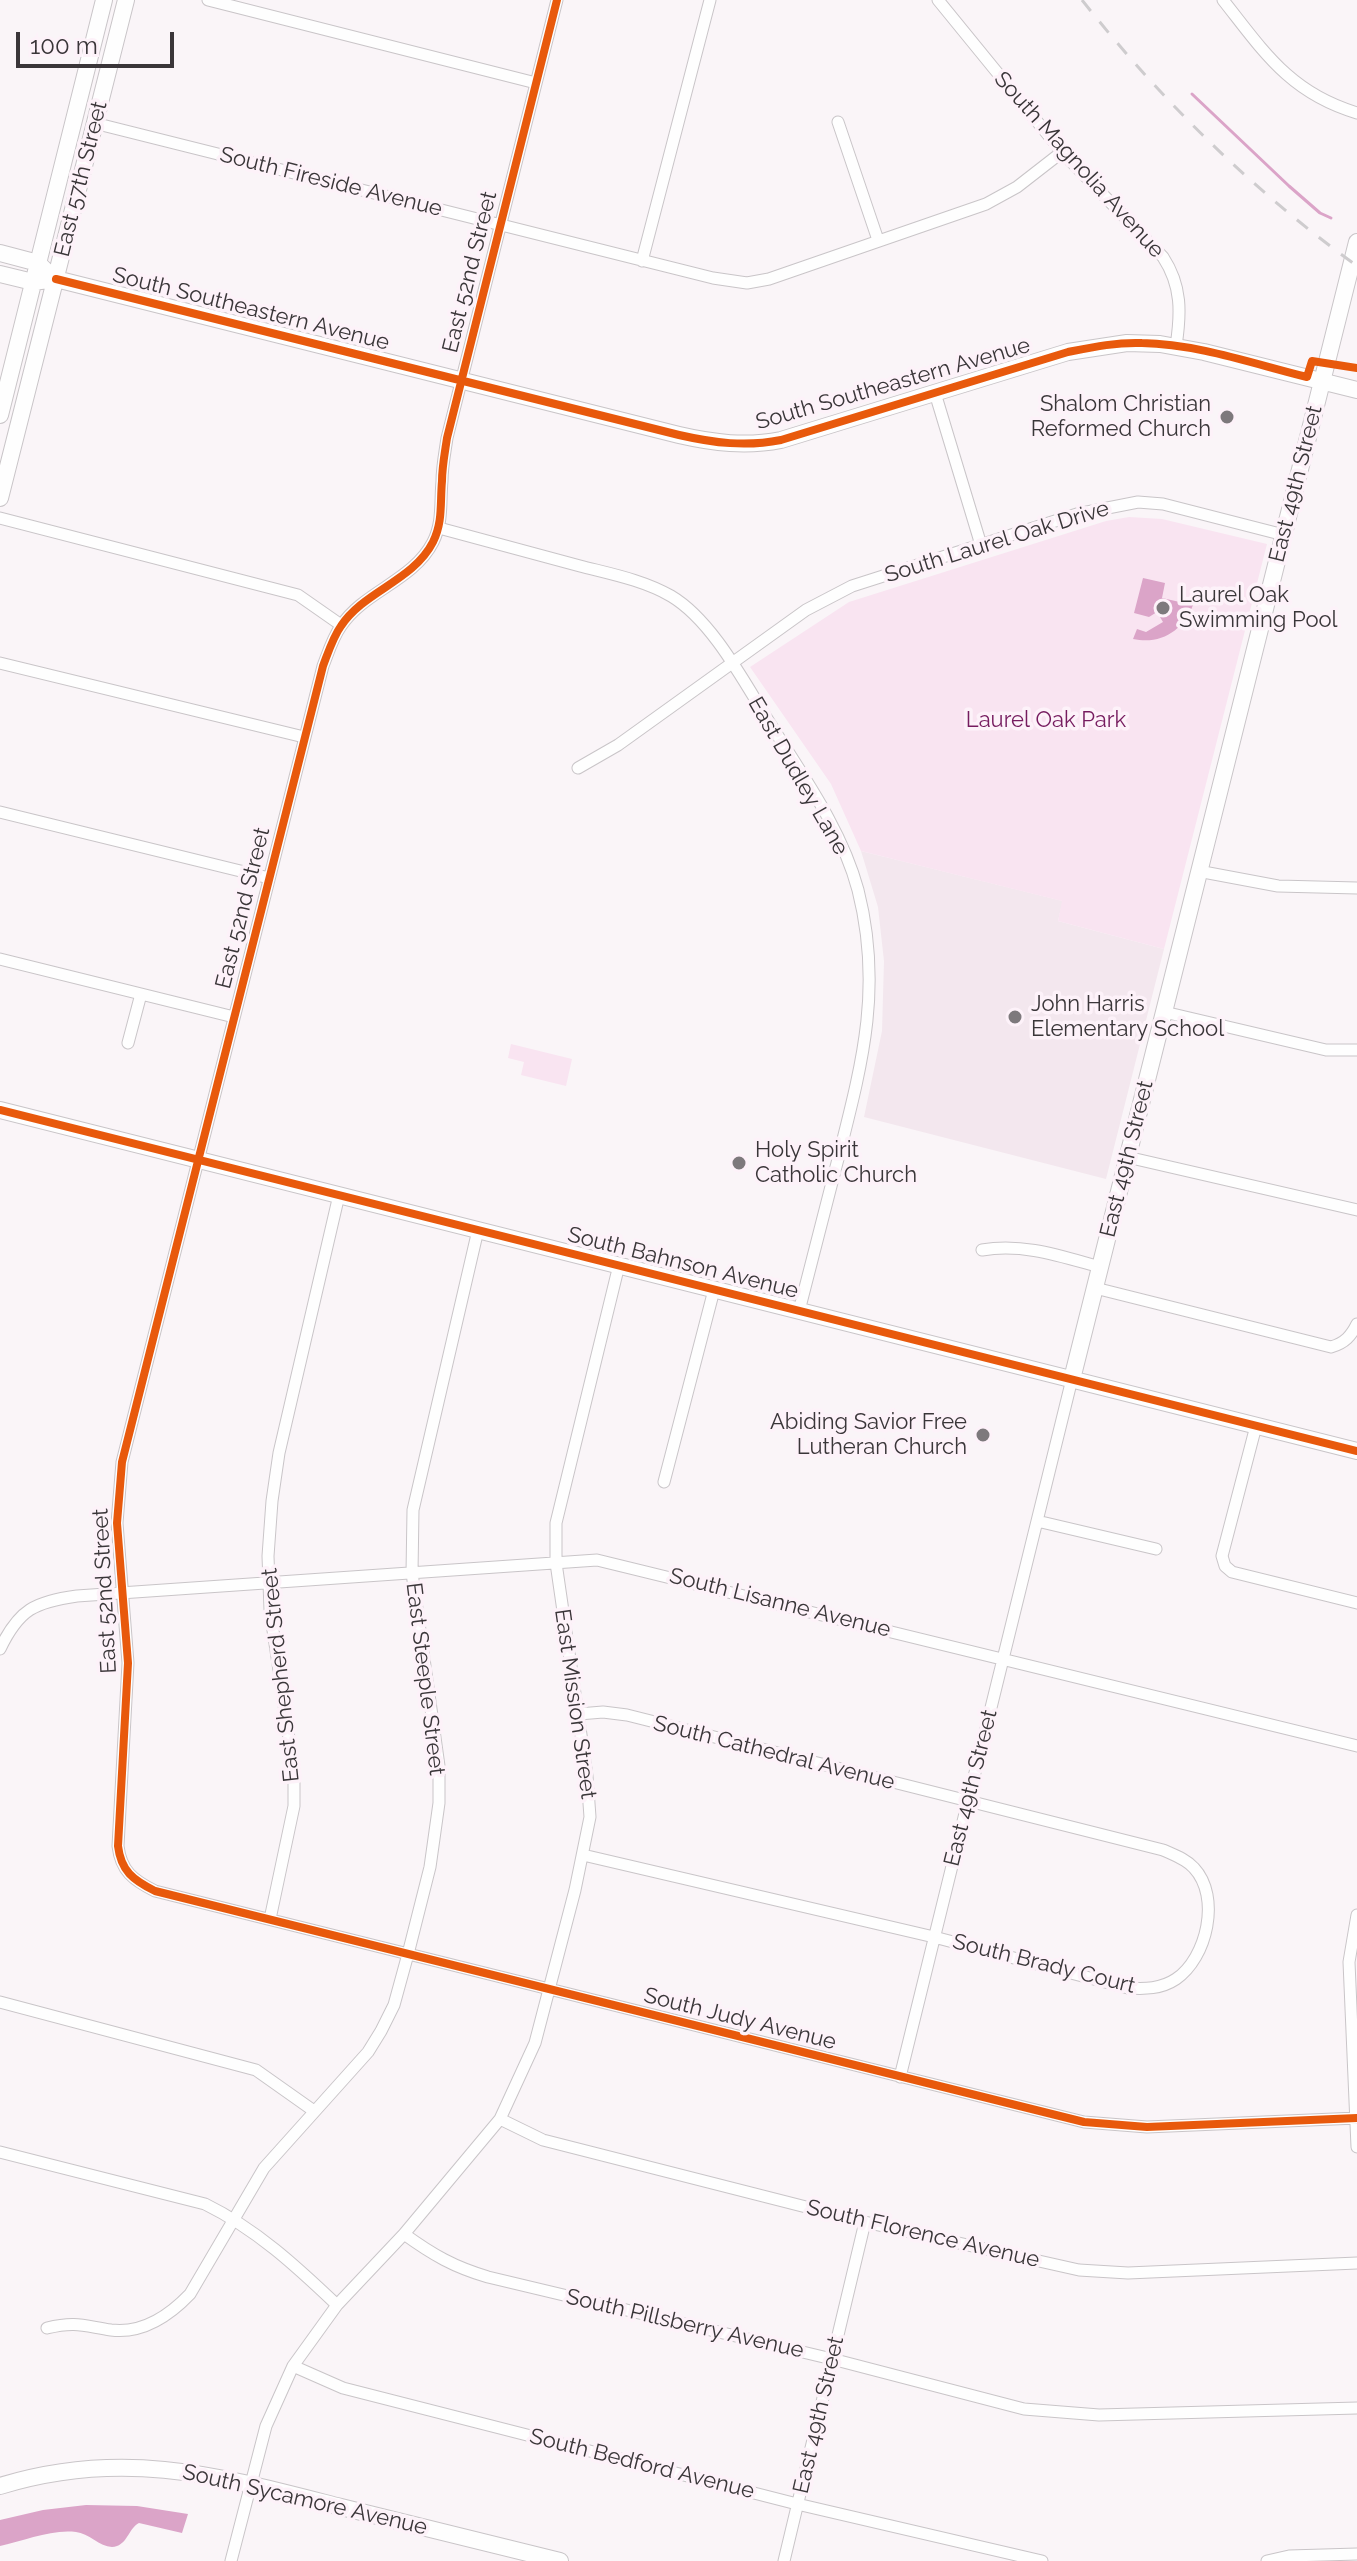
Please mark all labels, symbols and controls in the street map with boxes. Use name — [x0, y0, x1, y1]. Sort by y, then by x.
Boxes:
scale bar — [20, 16, 178, 66]
text: 100 m — [30, 31, 98, 60]
street label: South Magnolia Avenue — [988, 66, 1170, 264]
street label: East 57th Street — [49, 98, 113, 260]
street label: South Fireside Avenue — [217, 142, 445, 222]
street label: East 52nd Street — [437, 189, 503, 355]
street label: South Southeastern Avenue — [110, 262, 392, 356]
street label: South Southeastern Avenue — [753, 332, 1033, 436]
place label: Shalom Christian Reformed Church — [1031, 391, 1211, 442]
street label: East 49th Street — [1264, 403, 1328, 565]
marker: Shalom Christian Reformed Church — [1218, 408, 1236, 426]
street label: South Laurel Oak Drive — [882, 495, 1112, 589]
place label: Laurel Oak Swimming Pool — [1179, 582, 1338, 634]
marker: Laurel Oak Swimming Pool — [1154, 599, 1172, 617]
street label: East Dudley Lane — [742, 692, 854, 860]
park label: Laurel Oak Park — [966, 707, 1126, 733]
street label: East 52nd Street — [210, 825, 276, 991]
place label: John Harris Elementary School — [1031, 991, 1224, 1042]
marker: John Harris Elementary School — [1006, 1008, 1024, 1026]
street label: East 49th Street — [1095, 1078, 1159, 1240]
place label: Holy Spirit Catholic Church — [755, 1137, 917, 1188]
marker: Holy Spirit Catholic Church — [730, 1154, 748, 1172]
street label: South Bahnson Avenue — [565, 1222, 801, 1304]
place label: Abiding Savior Free Lutheran Church — [770, 1409, 967, 1460]
marker: Abiding Savior Free Lutheran Church — [974, 1426, 992, 1444]
street label: East 52nd Street — [87, 1508, 123, 1674]
street label: South Lisanne Avenue — [667, 1563, 893, 1643]
street label: East Shepherd Street — [257, 1567, 305, 1783]
street label: East Steeple Street — [400, 1581, 450, 1777]
street label: East Mission Street — [549, 1607, 601, 1801]
street label: East 49th Street — [939, 1707, 1003, 1869]
street label: South Cathedral Avenue — [651, 1710, 897, 1796]
street label: South Brady Court — [950, 1929, 1138, 1999]
street label: South Judy Avenue — [641, 1982, 839, 2056]
street label: South Florence Avenue — [804, 2194, 1042, 2274]
street label: South Pillsberry Avenue — [564, 2284, 806, 2364]
street label: East 49th Street — [788, 2334, 850, 2496]
street label: South Bedford Avenue — [527, 2423, 757, 2505]
street label: South Sycamore Avenue — [180, 2459, 430, 2541]

